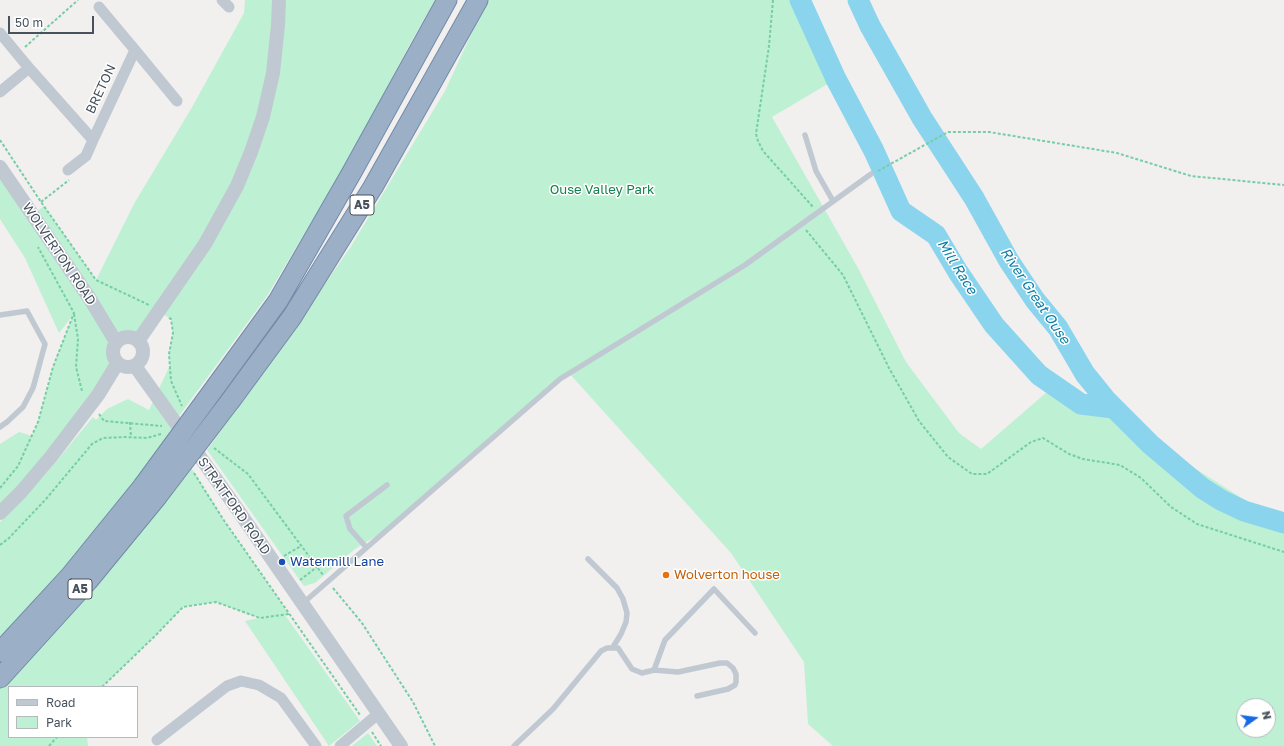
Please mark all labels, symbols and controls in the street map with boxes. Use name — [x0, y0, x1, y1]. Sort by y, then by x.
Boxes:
scale bar — [10, 8, 96, 34]
text: 50 m — [15, 15, 43, 30]
street label: BRETON — [83, 62, 119, 116]
park label: Ouse Valley Park — [550, 182, 654, 198]
road number: A5 — [350, 195, 374, 215]
street label: WOLVERTON ROAD — [19, 200, 99, 308]
water label: Mill Race — [934, 237, 980, 297]
water label: River Great Ouse — [997, 245, 1073, 347]
street label: STRATFORD ROAD — [195, 454, 273, 558]
place label: Watermill Lane — [290, 554, 384, 570]
marker: Watermill Lane — [277, 557, 287, 567]
place label: Wolverton house — [674, 567, 780, 583]
marker: Wolverton house — [661, 570, 671, 580]
road number: A5 — [68, 579, 92, 599]
legend — [8, 686, 138, 738]
text: Road — [46, 695, 75, 710]
north arrow — [1236, 698, 1276, 738]
text: N — [1260, 710, 1274, 721]
text: Park — [46, 715, 72, 730]

